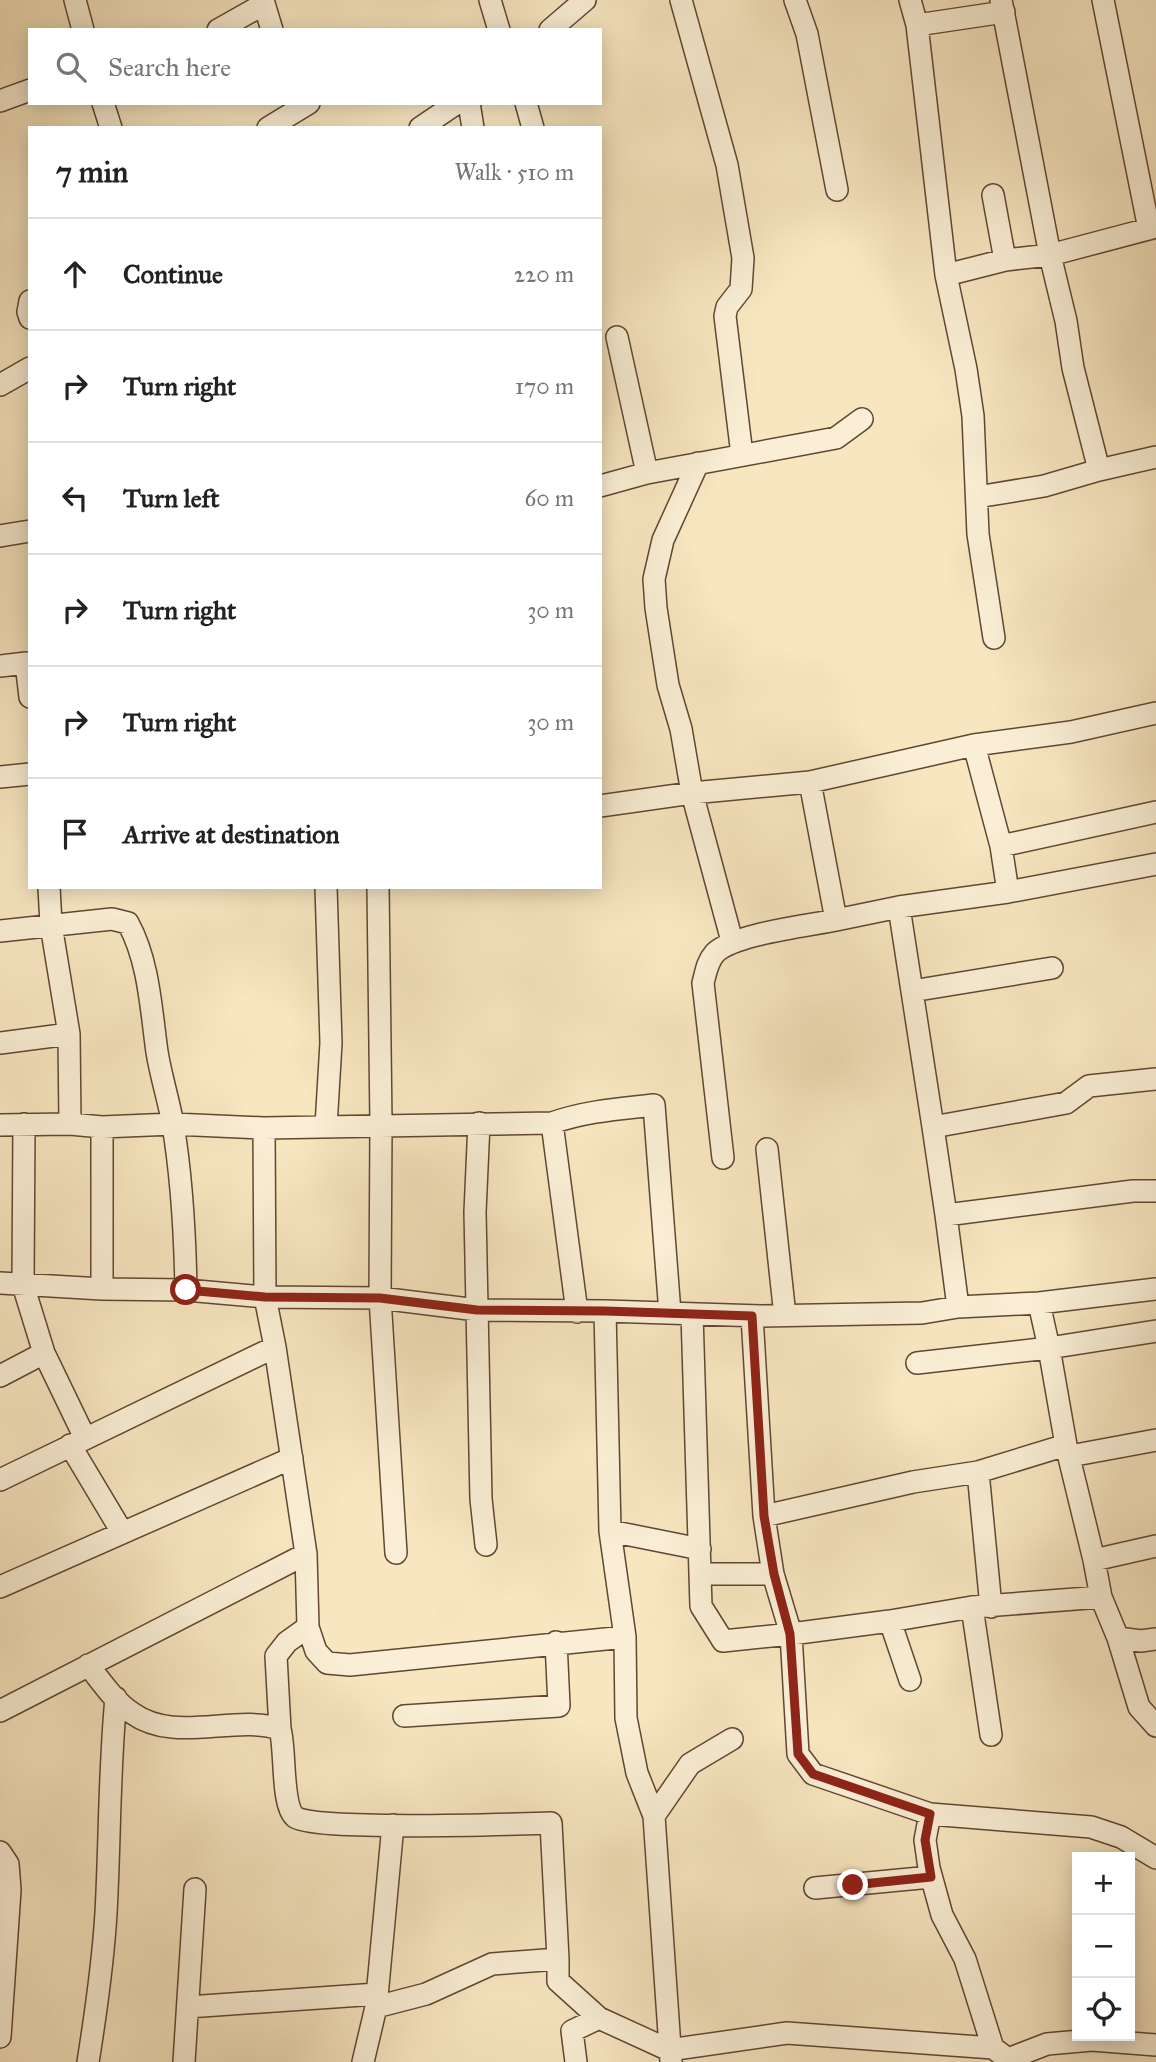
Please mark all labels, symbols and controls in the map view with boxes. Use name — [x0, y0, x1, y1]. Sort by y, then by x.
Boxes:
search box — [28, 28, 602, 105]
icon: search — [52, 48, 90, 86]
text: Search here — [108, 51, 231, 83]
text: 7 min — [56, 154, 128, 190]
text: Walk · 510 m — [454, 158, 574, 186]
icon: ahead — [56, 255, 94, 293]
text: Continue — [123, 258, 223, 290]
text: 220 m — [514, 260, 574, 288]
icon: right — [56, 367, 94, 405]
text: Turn right — [123, 370, 236, 402]
text: 170 m — [515, 372, 574, 400]
icon: left — [56, 479, 94, 517]
text: Turn left — [123, 482, 219, 514]
text: 60 m — [525, 484, 574, 512]
icon: right — [56, 591, 94, 629]
text: Turn right — [123, 594, 236, 626]
text: 30 m — [527, 596, 574, 624]
icon: right — [56, 703, 94, 741]
text: Turn right — [123, 706, 236, 738]
text: 30 m — [527, 708, 574, 736]
icon: arrive — [56, 815, 94, 853]
text: Arrive at destination — [123, 818, 340, 850]
route start — [170, 1274, 201, 1305]
map controls — [1072, 1852, 1135, 2041]
button: + — [1072, 1852, 1135, 1915]
route end — [837, 1869, 868, 1900]
button: − — [1072, 1915, 1135, 1978]
button: locate — [1072, 1978, 1135, 2041]

